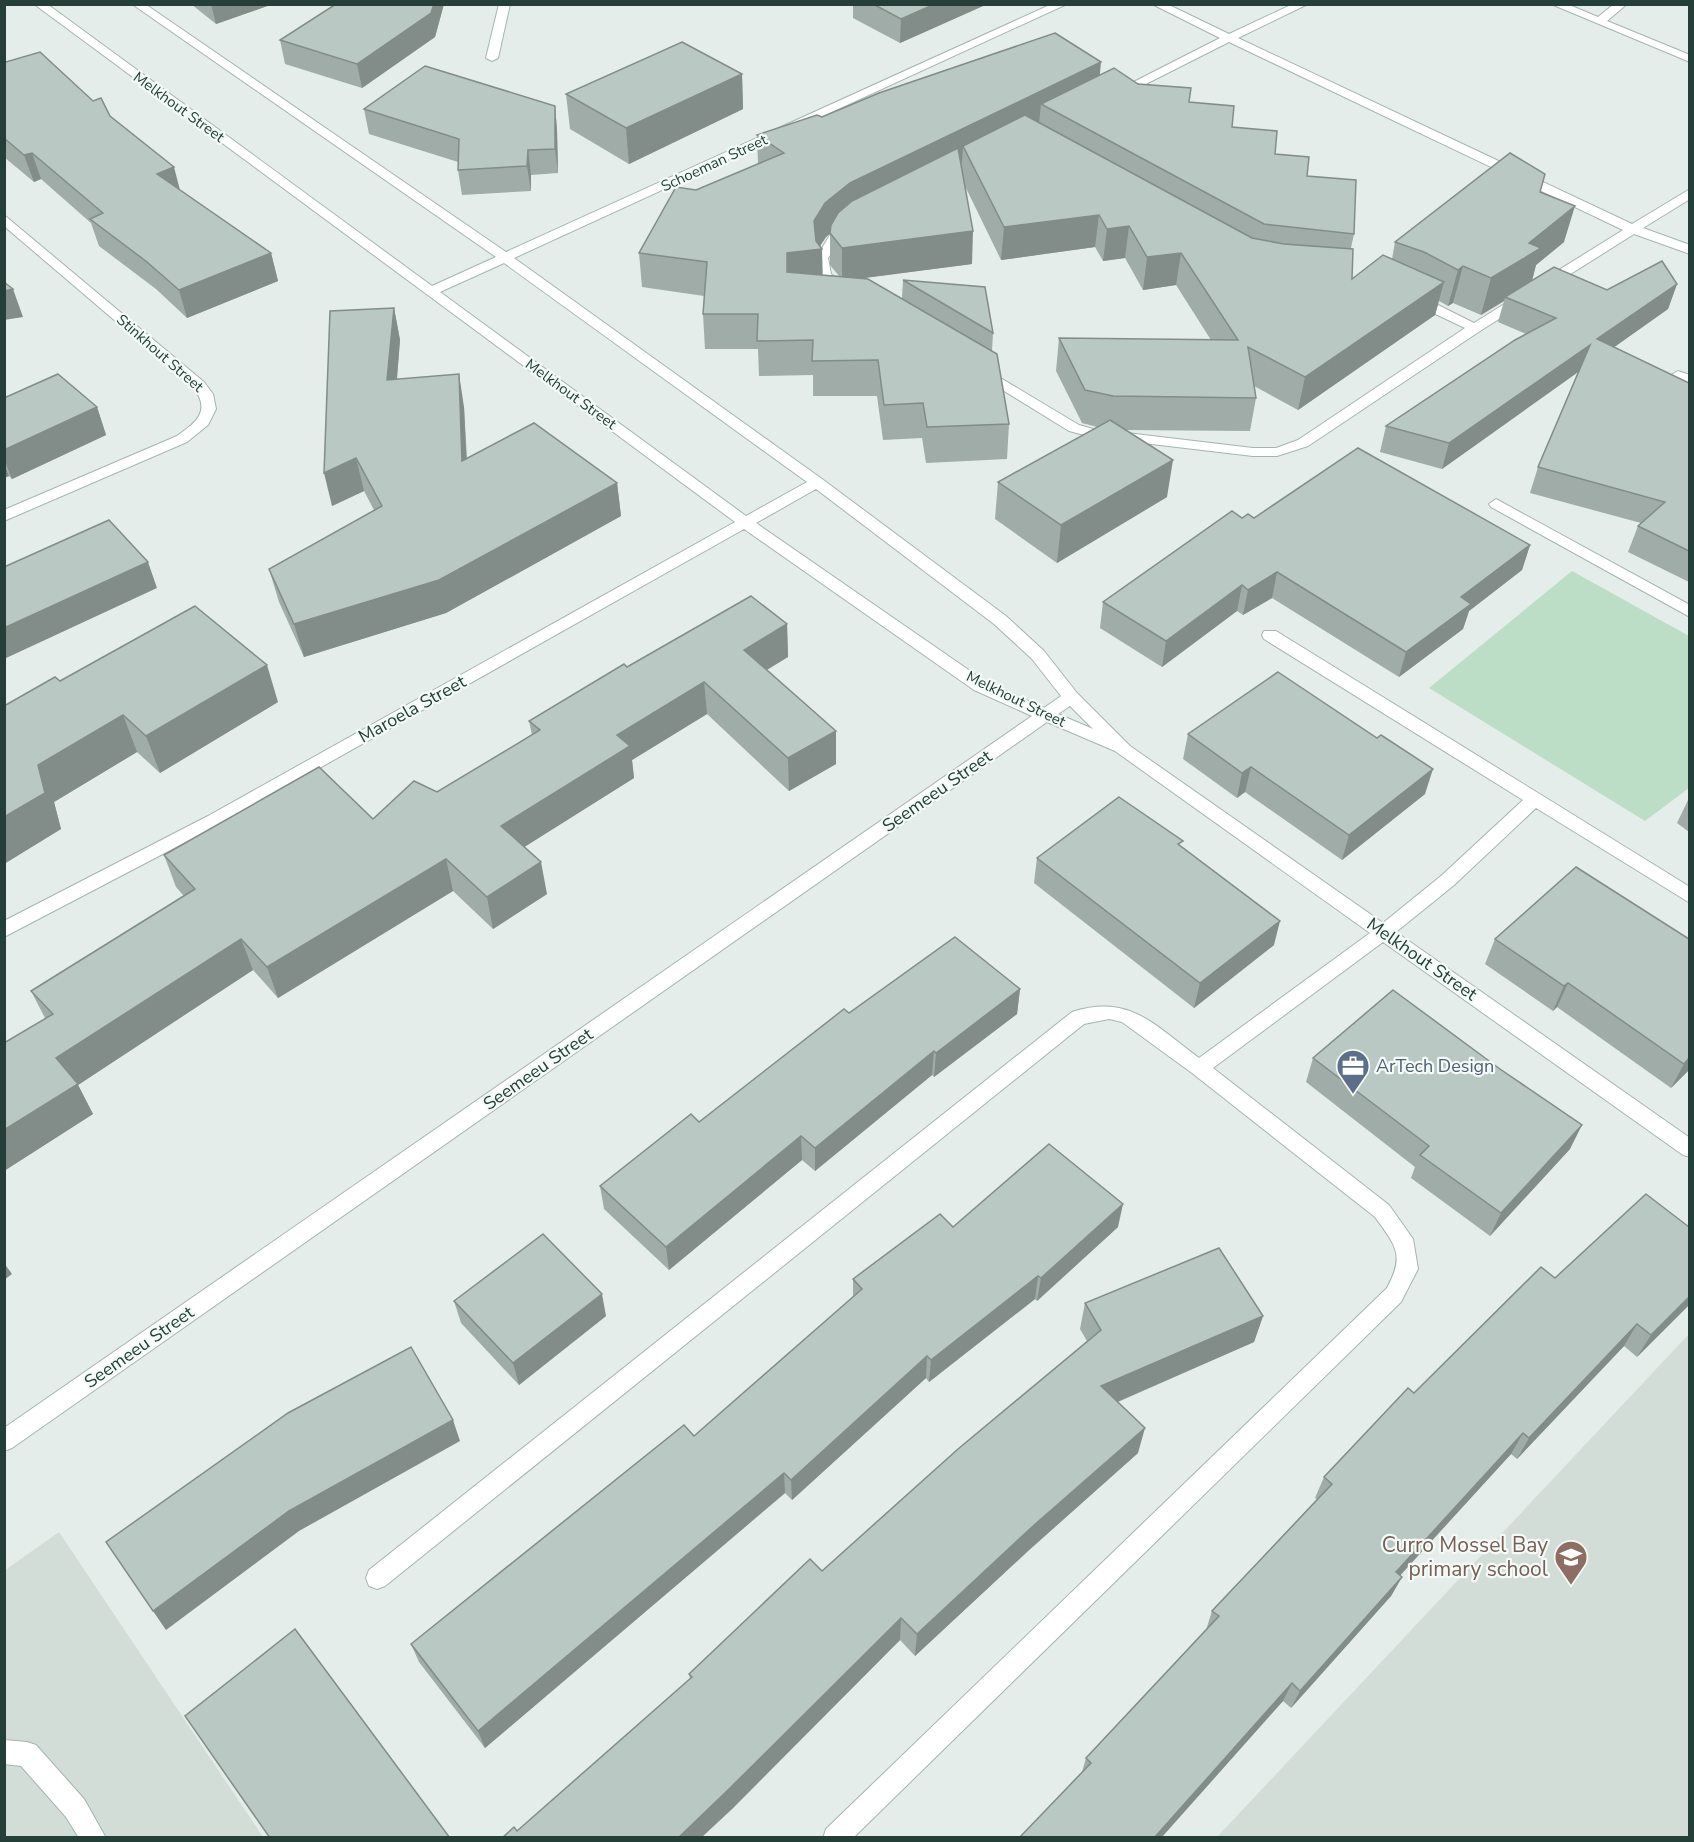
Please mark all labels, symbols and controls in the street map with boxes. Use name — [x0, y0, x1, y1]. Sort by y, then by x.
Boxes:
street label: Melkhout Street — [129, 67, 229, 147]
street label: Schoeman Street — [658, 129, 771, 196]
street label: Stinkhout Street — [112, 310, 208, 397]
street label: Melkhout Street — [521, 354, 621, 434]
street label: Melkhout Street — [963, 666, 1070, 732]
street label: Maroela Street — [354, 669, 471, 748]
street label: Seemeeu Street — [877, 744, 997, 838]
street label: Melkhout Street — [1362, 912, 1483, 1006]
street label: Seemeeu Street — [478, 1022, 598, 1116]
office icon: ArTech Design — [1335, 1048, 1371, 1095]
place label: ArTech Design — [1376, 1054, 1494, 1078]
street label: Seemeeu Street — [79, 1300, 199, 1394]
place label: Curro Mossel Bay primary school — [1382, 1531, 1549, 1583]
school or university icon: Curro Mossel Bay primary school — [1553, 1539, 1589, 1586]

